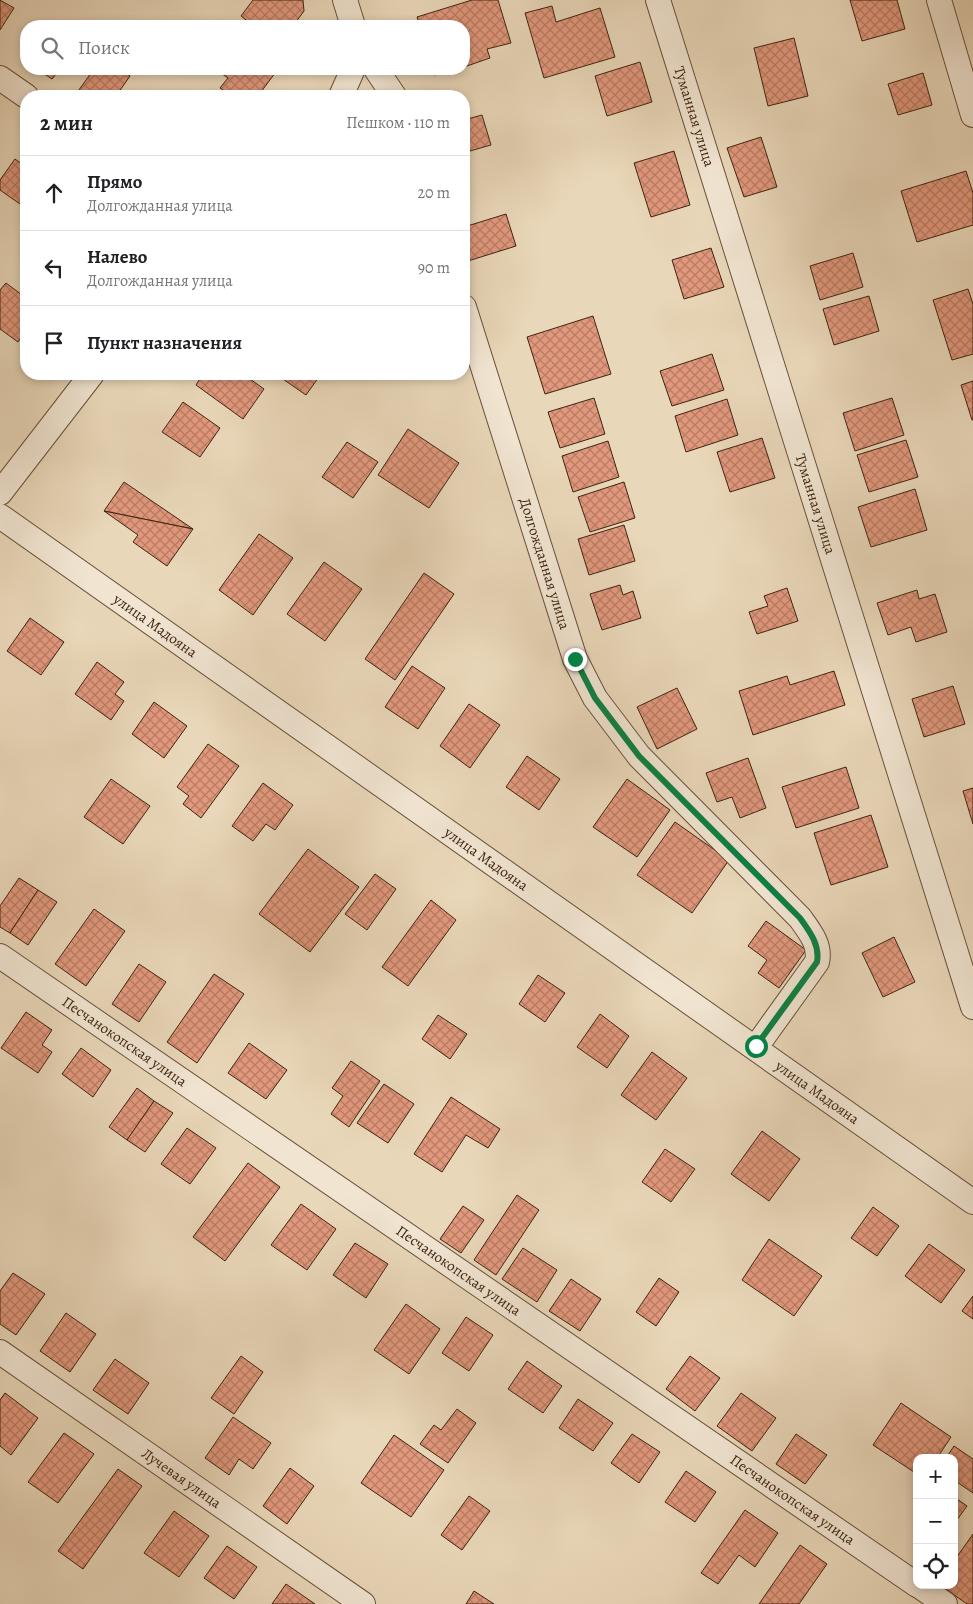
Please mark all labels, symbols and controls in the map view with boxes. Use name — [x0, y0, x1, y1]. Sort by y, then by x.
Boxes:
search box — [20, 20, 470, 75]
icon: search — [38, 34, 66, 62]
text: Поиск — [78, 35, 130, 61]
street label: Туманная улица — [669, 64, 720, 169]
text: 2 мин — [40, 109, 93, 137]
text: Пешком · 110 m — [346, 112, 450, 134]
text: Прямо — [87, 169, 142, 195]
icon: ahead — [40, 179, 68, 207]
text: 20 m — [417, 182, 450, 204]
text: Долгожданная улица — [87, 195, 233, 217]
text: Налево — [87, 244, 147, 270]
icon: left — [40, 254, 68, 282]
text: 90 m — [418, 257, 450, 279]
text: Долгожданная улица — [87, 270, 233, 292]
icon: arrive — [40, 329, 68, 357]
text: Пункт назначения — [87, 330, 242, 356]
street label: Туманная улица — [791, 451, 841, 557]
street label: Долгожданная улица — [515, 495, 575, 632]
street label: улица Мадояна — [109, 588, 201, 662]
route end — [564, 648, 587, 671]
street label: улица Мадояна — [440, 822, 532, 895]
street label: Песчанокопская улица — [58, 992, 191, 1091]
route start — [745, 1035, 768, 1058]
street label: улица Мадояна — [771, 1055, 863, 1129]
street label: Песчанокопская улица — [392, 1221, 525, 1320]
street label: Лучевая улица — [138, 1443, 225, 1513]
street label: Песчанокопская улица — [726, 1450, 859, 1550]
map controls — [913, 1454, 958, 1589]
button: + — [913, 1454, 958, 1499]
button: − — [913, 1499, 958, 1544]
button: locate — [913, 1544, 958, 1589]

